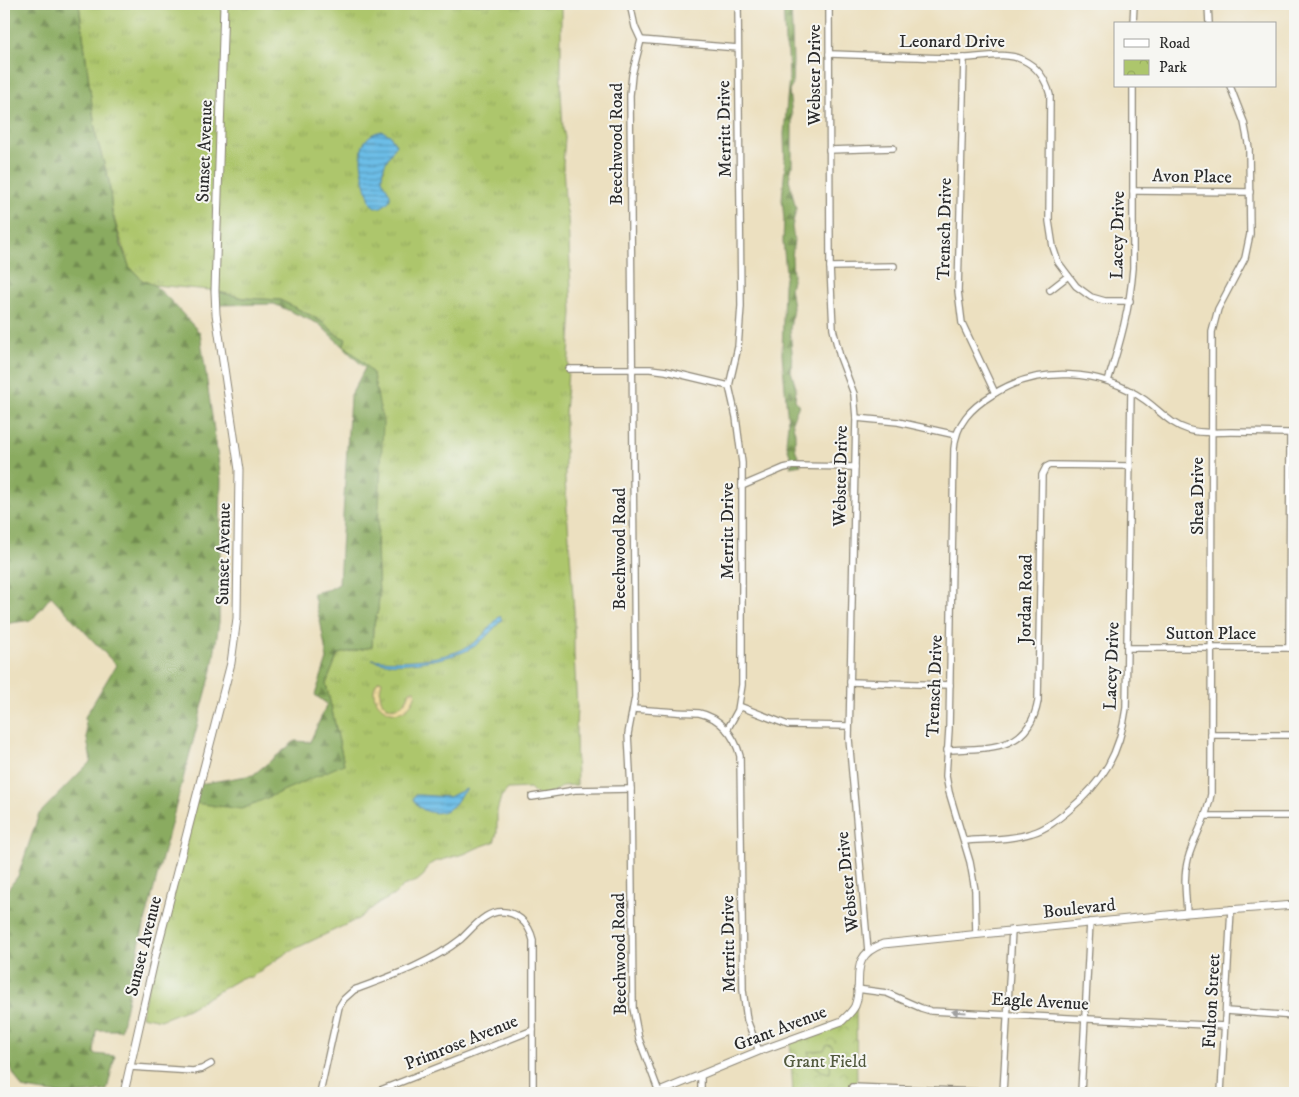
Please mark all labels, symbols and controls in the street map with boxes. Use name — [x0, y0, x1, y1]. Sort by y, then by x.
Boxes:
legend — [1114, 22, 1276, 88]
street label: Webster Drive — [804, 24, 826, 127]
street label: Leonard Drive — [899, 31, 1005, 53]
text: Road — [1159, 34, 1191, 53]
text: Park — [1159, 58, 1188, 77]
street label: Merritt Drive — [713, 80, 737, 178]
street label: Beechwood Road — [606, 83, 628, 205]
street label: Sunset Avenue — [192, 99, 218, 203]
street label: Avon Place — [1152, 165, 1232, 189]
street label: Trensch Drive — [933, 178, 957, 280]
street label: Lacey Drive — [1106, 191, 1130, 279]
street label: Webster Drive — [829, 425, 853, 528]
street label: Shea Drive — [1187, 457, 1209, 535]
street label: Merritt Drive — [717, 482, 739, 580]
street label: Beechwood Road — [609, 488, 631, 610]
street label: Sunset Avenue — [212, 503, 236, 605]
street label: Jordan Road — [1014, 554, 1038, 646]
street label: Lacey Drive — [1099, 622, 1125, 711]
street label: Sutton Place — [1166, 623, 1256, 645]
street label: Trensch Drive — [922, 634, 948, 738]
street label: Webster Drive — [832, 830, 864, 934]
street label: Beechwood Road — [608, 893, 632, 1015]
street label: Sunset Avenue — [121, 894, 167, 999]
street label: Boulevard — [1042, 894, 1116, 924]
street label: Merritt Drive — [717, 895, 741, 993]
street label: Fulton Street — [1199, 953, 1225, 1049]
street label: Eagle Avenue — [991, 988, 1089, 1016]
street label: Grant Avenue — [731, 1001, 830, 1057]
one-way arrow — [950, 1008, 966, 1016]
street label: Primrose Avenue — [402, 1010, 521, 1076]
park label: Grant Field — [783, 1051, 867, 1073]

